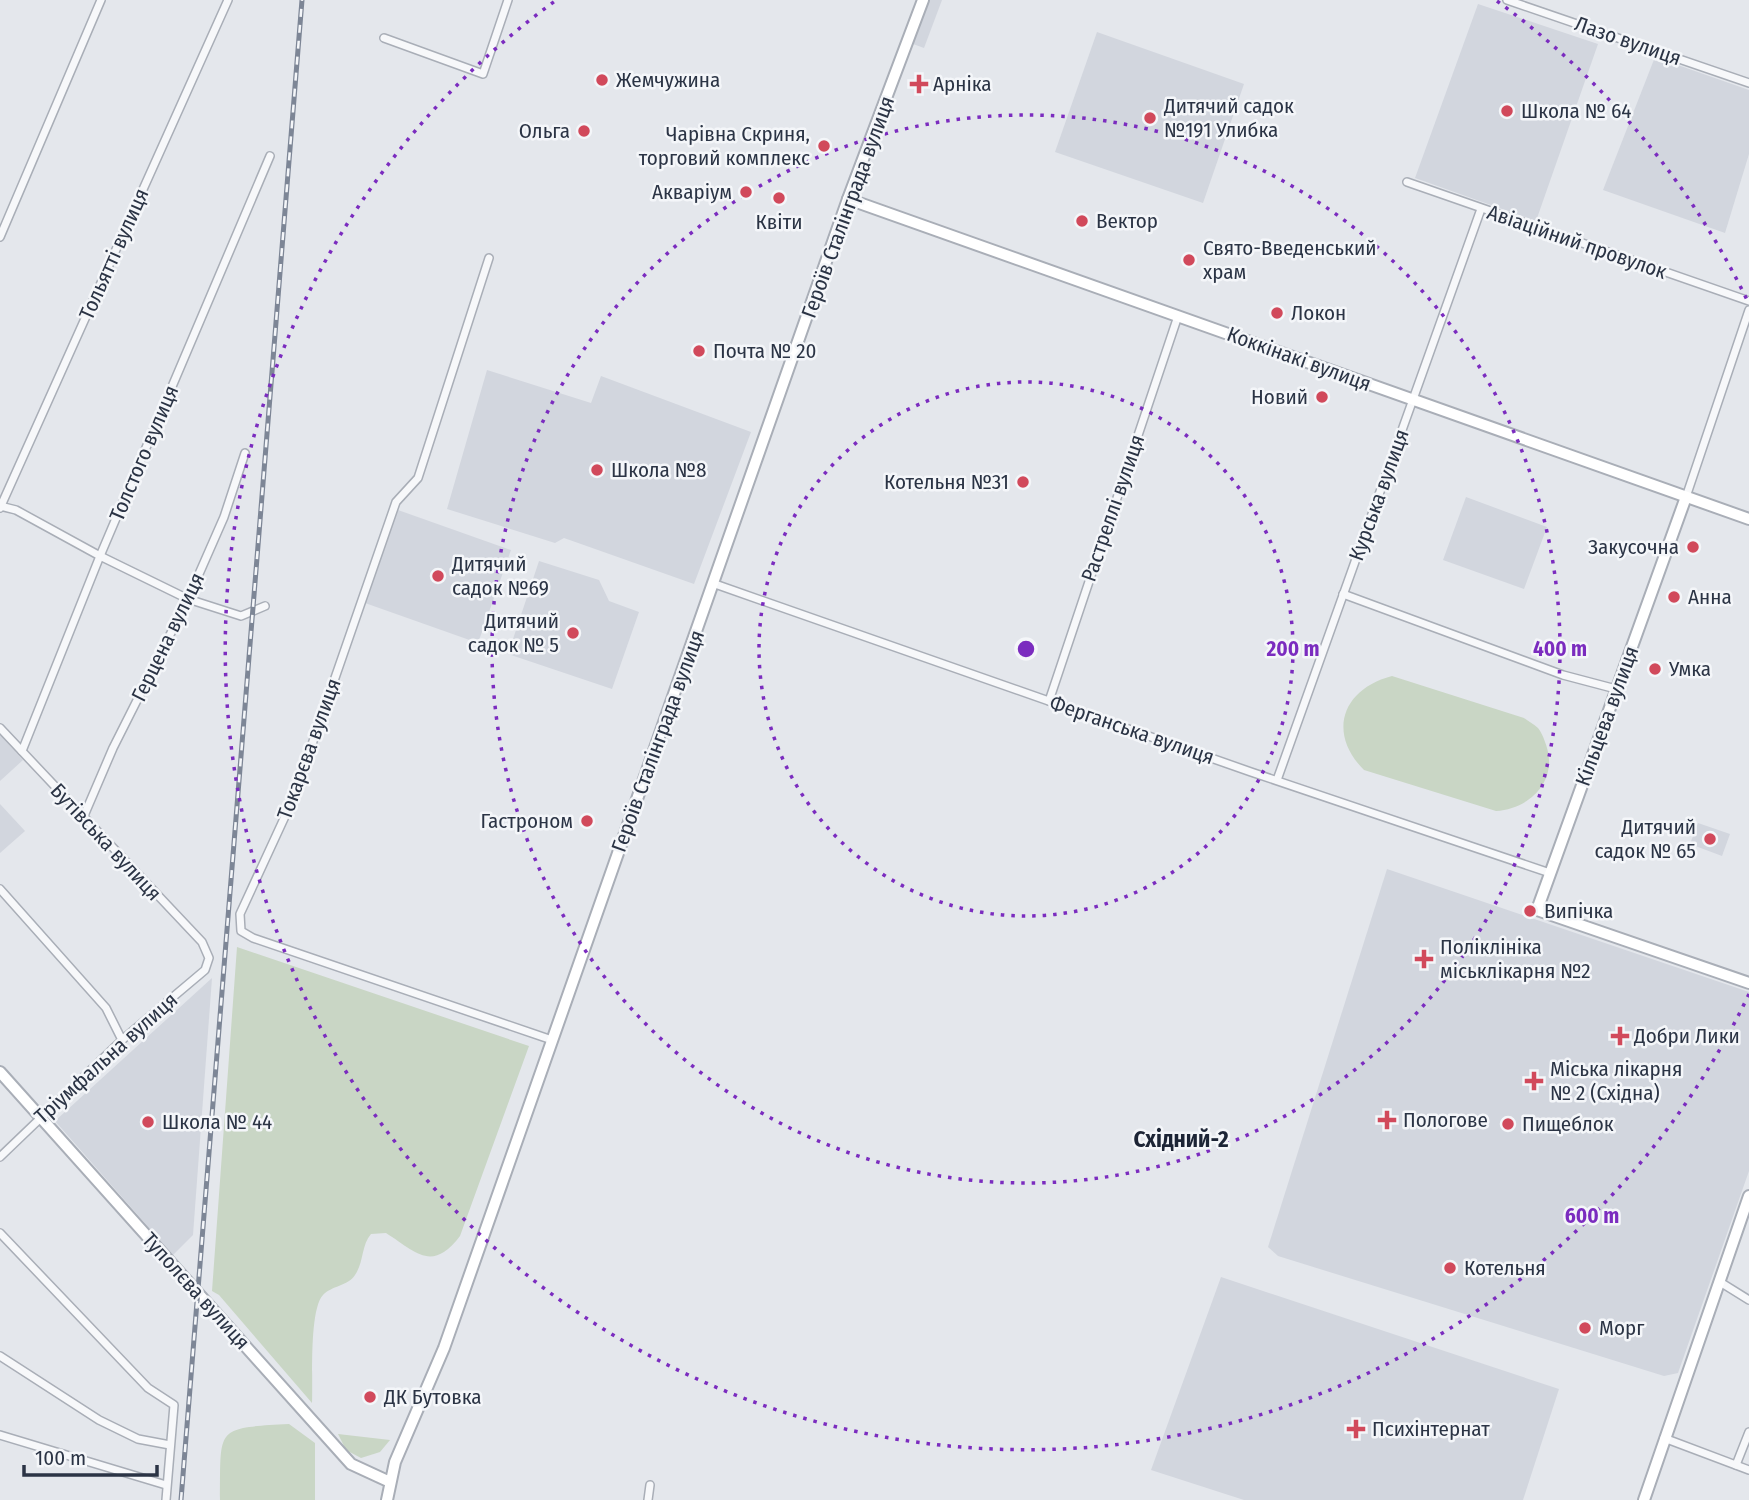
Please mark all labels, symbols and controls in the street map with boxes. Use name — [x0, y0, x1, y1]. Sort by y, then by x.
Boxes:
street label: Лазо вулиця — [1571, 11, 1685, 71]
place label: Жемчужина — [616, 67, 720, 93]
place label: Арніка — [933, 71, 992, 97]
marker: Жемчужина — [594, 72, 610, 88]
marker: Арніка — [911, 76, 927, 92]
street label: Героїв Сталінграда вулиця — [796, 93, 900, 321]
place label: Дитячий садок №191 Улибка — [1163, 93, 1294, 143]
place label: Школа № 64 — [1521, 98, 1631, 124]
marker: Школа № 64 — [1499, 103, 1515, 119]
marker: Дитячий садок №191 Улибка — [1142, 110, 1158, 126]
place label: Ольга — [519, 118, 570, 144]
place label: Чарівна Скриня, торговий комплекс — [639, 121, 810, 171]
marker: Ольга — [576, 123, 592, 139]
marker: Чарівна Скриня, торговий комплекс — [816, 138, 832, 154]
place label: Акваріум — [652, 179, 732, 205]
street label: Тольятті вулиця — [73, 184, 155, 324]
marker: Акваріум — [738, 184, 754, 200]
marker: Квіти — [771, 190, 787, 206]
street label: Авіаційний провулок — [1484, 199, 1670, 285]
place label: Вектор — [1096, 208, 1158, 234]
place label: Квіти — [756, 209, 802, 235]
marker: Вектор — [1074, 213, 1090, 229]
place label: Свято-Введенський храм — [1203, 235, 1376, 285]
marker: Свято-Введенський храм — [1181, 252, 1197, 268]
place label: Локон — [1291, 300, 1346, 326]
marker: Локон — [1269, 305, 1285, 321]
street label: Коккінакі вулиця — [1223, 321, 1375, 397]
place label: Почта № 20 — [713, 338, 816, 364]
marker: Почта № 20 — [691, 343, 707, 359]
street label: Толстого вулиця — [104, 381, 184, 525]
place label: Новий — [1251, 384, 1308, 410]
marker: Новий — [1314, 389, 1330, 405]
street label: Курська вулиця — [1343, 426, 1415, 564]
street label: Растреллі вулиця — [1076, 431, 1150, 585]
place label: Школа №8 — [611, 457, 706, 483]
marker: Школа №8 — [589, 462, 605, 478]
place label: Котельня №31 — [884, 469, 1009, 495]
marker: Котельня №31 — [1015, 474, 1031, 490]
place label: Закусочна — [1588, 534, 1679, 560]
marker: Закусочна — [1685, 539, 1701, 555]
place label: Дитячий садок №69 — [451, 551, 549, 601]
street label: Герцена вулиця — [126, 568, 210, 706]
marker: Дитячий садок №69 — [430, 568, 446, 584]
place label: Анна — [1688, 584, 1732, 610]
marker: Анна — [1666, 589, 1682, 605]
place label: Дитячий садок № 5 — [468, 608, 559, 658]
marker: Дитячий садок № 5 — [565, 625, 581, 641]
street label: Героїв Сталінграда вулиця — [606, 627, 710, 855]
text: 200 m — [1265, 636, 1320, 662]
text: 400 m — [1533, 636, 1587, 662]
centre of rings — [1014, 637, 1038, 661]
street label: Кільцева вулиця — [1570, 643, 1644, 789]
place label: Умка — [1668, 656, 1711, 682]
marker: Умка — [1647, 661, 1663, 677]
street label: Токарєва вулиця — [271, 675, 347, 823]
street label: Ферганська вулиця — [1046, 690, 1218, 770]
street label: Бутівська вулиця — [45, 778, 167, 906]
place label: Гастроном — [480, 808, 573, 834]
marker: Гастроном — [579, 813, 595, 829]
place label: Дитячий садок № 65 — [1595, 814, 1696, 864]
marker: Дитячий садок № 65 — [1702, 831, 1718, 847]
place label: Випічка — [1544, 898, 1613, 924]
marker: Випічка — [1522, 903, 1538, 919]
place label: Поліклініка міськлікарня №2 — [1440, 934, 1591, 984]
marker: Поліклініка міськлікарня №2 — [1414, 949, 1434, 969]
street label: Тріумфальна вулиця — [29, 987, 183, 1129]
place label: Добри Лики — [1633, 1023, 1740, 1049]
marker: Добри Лики — [1612, 1028, 1628, 1044]
place label: Міська лікарня № 2 (Східна) — [1550, 1056, 1682, 1106]
marker: Міська лікарня № 2 (Східна) — [1524, 1071, 1544, 1091]
place label: Пологове — [1403, 1107, 1488, 1133]
place label: Школа № 44 — [162, 1109, 272, 1135]
marker: Пологове — [1377, 1110, 1397, 1130]
place label: Пищеблок — [1522, 1111, 1614, 1137]
marker: Школа № 44 — [140, 1114, 156, 1130]
marker: Пищеблок — [1500, 1116, 1516, 1132]
district label: Східний-2 — [1133, 1125, 1229, 1153]
text: 600 m — [1565, 1203, 1619, 1229]
street label: Туполєва вулиця — [137, 1227, 255, 1355]
place label: Котельня — [1464, 1255, 1546, 1281]
marker: Котельня — [1442, 1260, 1458, 1276]
place label: Морг — [1599, 1315, 1645, 1341]
marker: Морг — [1577, 1320, 1593, 1336]
place label: ДК Бутовка — [383, 1384, 482, 1410]
marker: ДК Бутовка — [362, 1389, 378, 1405]
place label: Психінтернат — [1372, 1416, 1490, 1442]
marker: Психінтернат — [1346, 1419, 1366, 1439]
scale bar — [24, 1434, 158, 1478]
text: 100 m — [35, 1445, 86, 1471]

